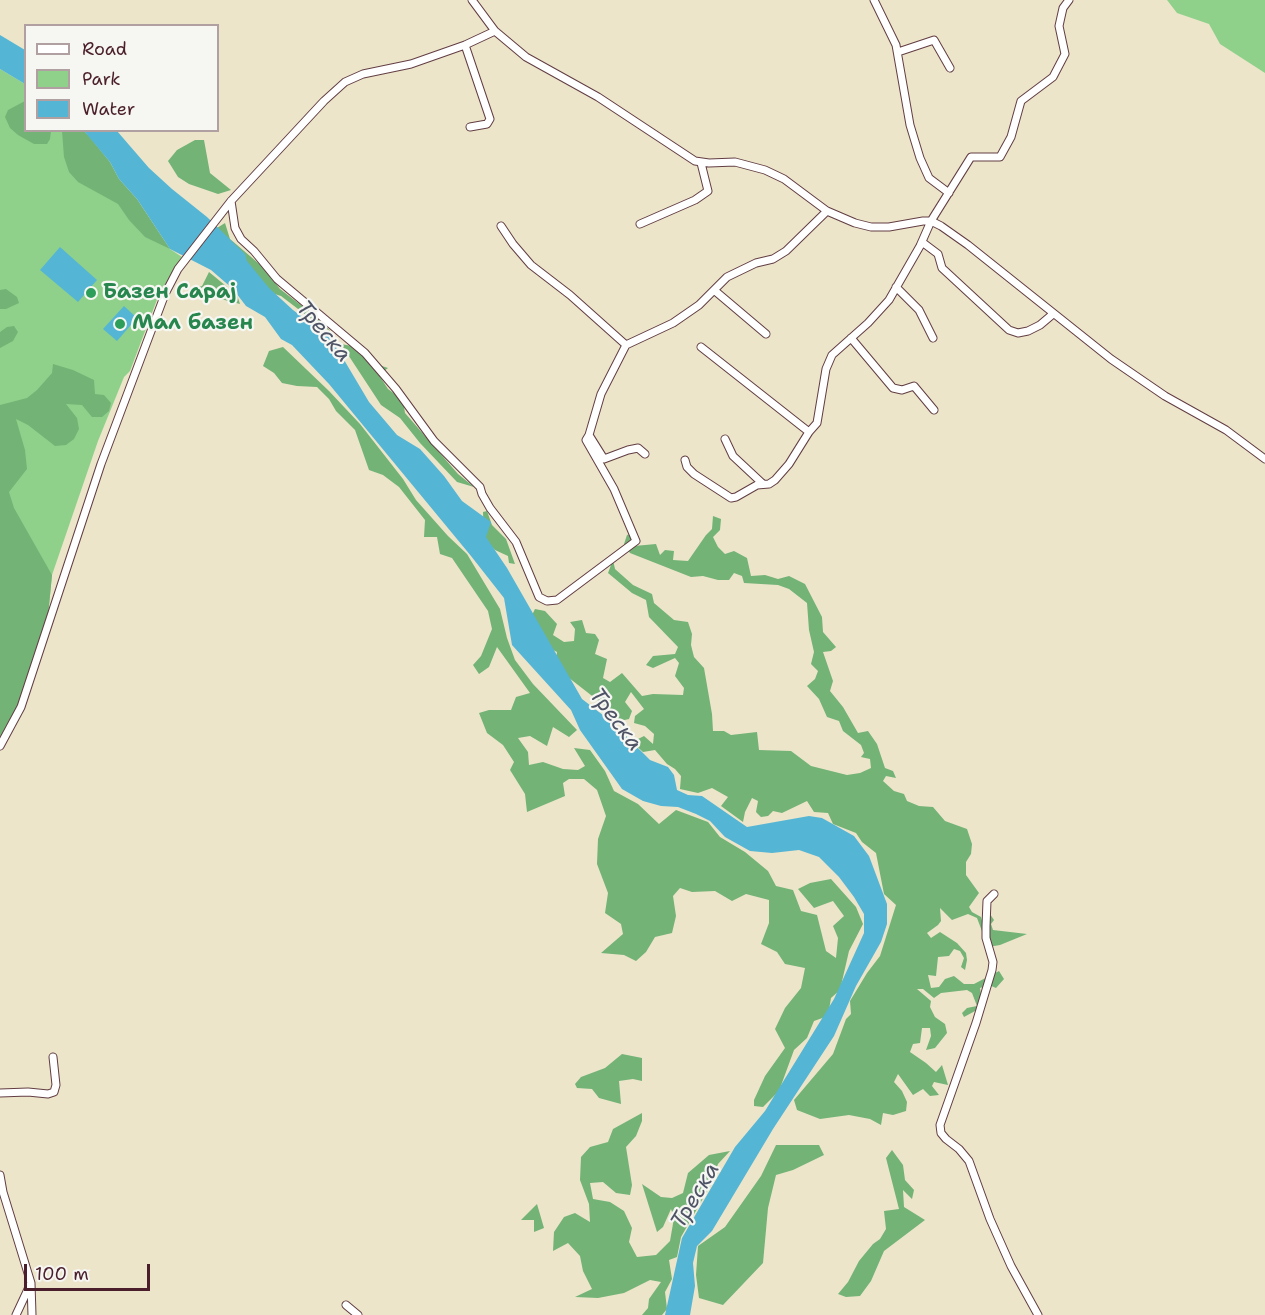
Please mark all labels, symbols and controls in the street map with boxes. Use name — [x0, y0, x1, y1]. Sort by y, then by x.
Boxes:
legend — [24, 24, 219, 132]
text: Road — [82, 37, 127, 61]
text: Park — [82, 67, 121, 91]
text: Water — [82, 97, 135, 121]
place label: Базен Сарај — [103, 280, 236, 306]
marker: Базен Сарај — [84, 286, 98, 300]
water label: Треска — [290, 296, 356, 368]
place label: Мал базен — [132, 311, 253, 337]
marker: Мал базен — [113, 317, 127, 331]
water label: Треска — [583, 683, 647, 757]
water label: Треска — [666, 1158, 726, 1234]
scale bar — [27, 1252, 153, 1290]
text: 100 m — [35, 1262, 89, 1286]

